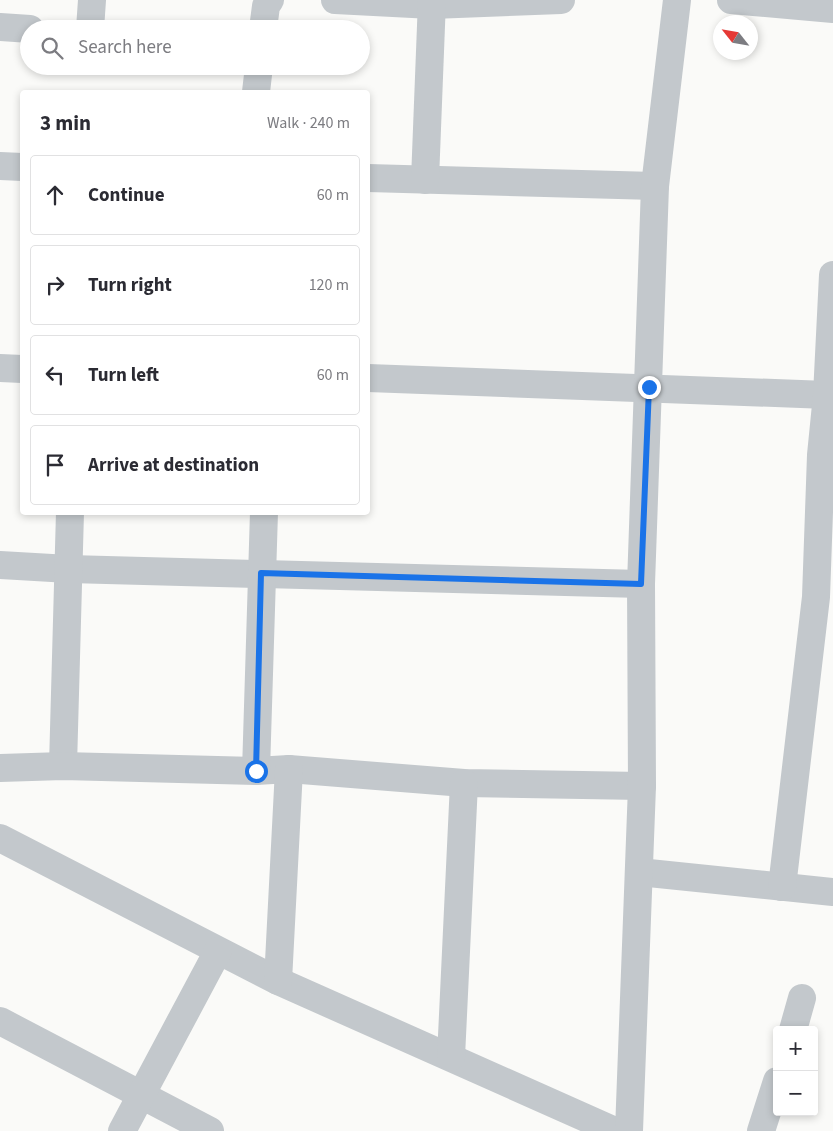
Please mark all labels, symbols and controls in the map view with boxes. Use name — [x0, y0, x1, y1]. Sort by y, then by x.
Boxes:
north arrow — [713, 15, 758, 60]
search box — [20, 20, 370, 75]
icon: search — [38, 34, 66, 62]
text: Search here — [78, 34, 172, 61]
text: 3 min — [40, 108, 91, 138]
text: Walk · 240 m — [267, 112, 350, 134]
icon: ahead — [41, 181, 69, 209]
text: Continue — [88, 182, 165, 209]
text: 60 m — [317, 184, 349, 206]
icon: right — [41, 271, 69, 299]
text: Turn right — [88, 272, 172, 299]
text: 120 m — [309, 274, 349, 296]
icon: left — [41, 361, 69, 389]
text: Turn left — [88, 362, 159, 389]
text: 60 m — [317, 364, 349, 386]
route end — [638, 376, 661, 399]
icon: arrive — [41, 451, 69, 479]
text: Arrive at destination — [88, 452, 259, 479]
route start — [245, 760, 268, 783]
map controls — [773, 1026, 818, 1116]
button: + — [773, 1026, 818, 1071]
button: − — [773, 1071, 818, 1116]

